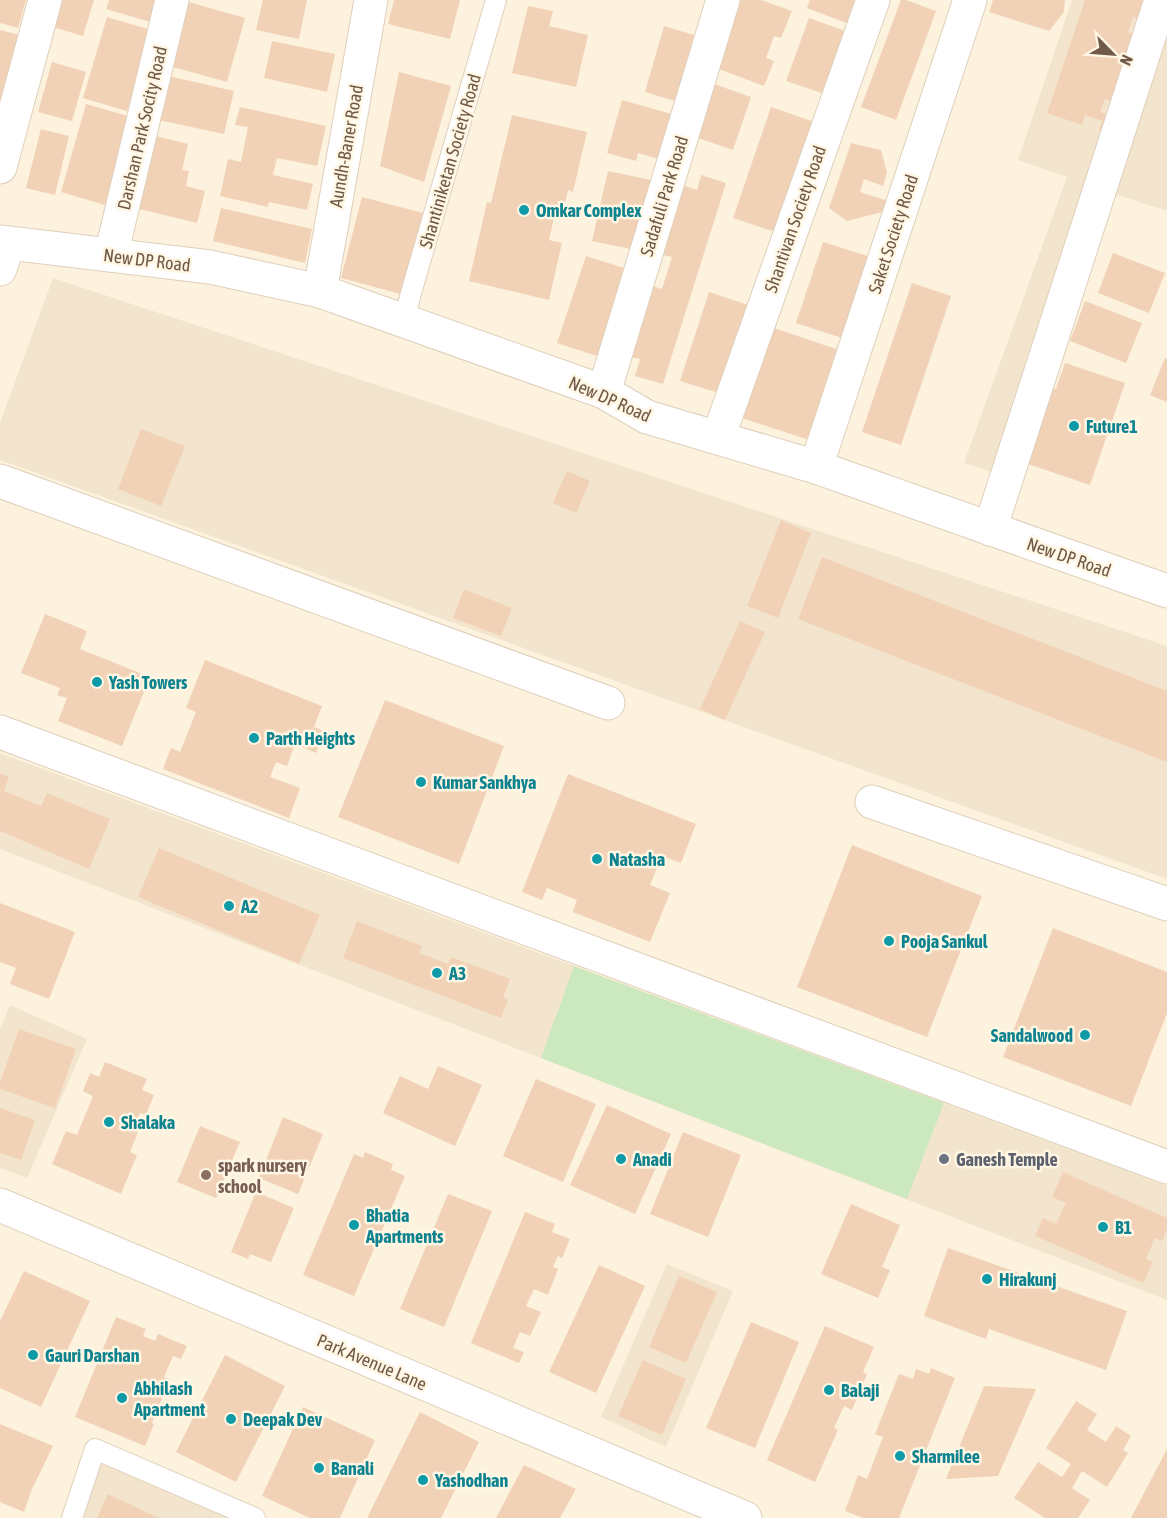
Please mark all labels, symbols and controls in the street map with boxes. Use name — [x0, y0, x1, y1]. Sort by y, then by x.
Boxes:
north arrow — [1083, 24, 1143, 84]
street label: Darshan Park Socity Road — [113, 44, 171, 212]
text: N — [1116, 52, 1137, 68]
street label: Shantiniketan Society Road — [415, 71, 485, 251]
street label: Aundh-Baner Road — [325, 83, 367, 209]
street label: Sadafuli Park Road — [636, 133, 692, 259]
street label: Shantivan Society Road — [760, 143, 830, 295]
street label: Saket Society Road — [864, 172, 922, 296]
place label: Omkar Complex — [536, 200, 642, 221]
marker: Omkar Complex — [517, 203, 531, 217]
street label: New DP Road — [102, 244, 192, 276]
street label: New DP Road — [566, 372, 654, 426]
place label: Future1 — [1086, 416, 1138, 437]
marker: Future1 — [1067, 419, 1081, 433]
street label: New DP Road — [1024, 533, 1114, 581]
place label: Yash Towers — [108, 672, 188, 693]
marker: Yash Towers — [90, 675, 104, 689]
place label: Parth Heights — [266, 728, 356, 749]
marker: Parth Heights — [247, 731, 261, 745]
place label: Kumar Sankhya — [433, 772, 536, 793]
marker: Kumar Sankhya — [414, 775, 428, 789]
place label: Natasha — [609, 849, 665, 870]
marker: Natasha — [590, 852, 604, 866]
place label: A2 — [240, 896, 258, 917]
marker: A2 — [222, 899, 236, 913]
place label: Pooja Sankul — [901, 931, 988, 952]
marker: Pooja Sankul — [882, 934, 896, 948]
place label: A3 — [448, 963, 466, 984]
marker: A3 — [430, 966, 444, 980]
place label: Sandalwood — [991, 1025, 1073, 1046]
marker: Sandalwood — [1078, 1028, 1092, 1042]
place label: Shalaka — [121, 1112, 175, 1133]
marker: Shalaka — [102, 1115, 116, 1129]
place label: Anadi — [632, 1149, 672, 1170]
place label: Ganesh Temple — [956, 1149, 1058, 1170]
marker: Anadi — [614, 1152, 628, 1166]
marker: Ganesh Temple — [937, 1152, 951, 1166]
place label: spark nursery school — [218, 1155, 308, 1197]
marker: spark nursery school — [199, 1168, 213, 1182]
place label: Bhatia Apartments — [365, 1205, 444, 1247]
place label: B1 — [1115, 1217, 1132, 1238]
marker: Bhatia Apartments — [347, 1218, 361, 1232]
marker: B1 — [1096, 1220, 1110, 1234]
place label: Hirakunj — [999, 1269, 1056, 1290]
marker: Hirakunj — [980, 1272, 994, 1286]
street label: Park Avenue Lane — [314, 1329, 430, 1395]
place label: Gauri Darshan — [45, 1345, 140, 1366]
marker: Gauri Darshan — [26, 1348, 40, 1362]
place label: Abhilash Apartment — [133, 1378, 206, 1420]
place label: Balaji — [841, 1380, 879, 1401]
marker: Balaji — [822, 1383, 836, 1397]
marker: Abhilash Apartment — [115, 1391, 129, 1405]
place label: Deepak Dev — [243, 1409, 323, 1430]
marker: Deepak Dev — [224, 1412, 238, 1426]
place label: Sharmilee — [912, 1446, 980, 1467]
marker: Sharmilee — [893, 1449, 907, 1463]
place label: Banali — [331, 1458, 374, 1479]
marker: Banali — [312, 1461, 326, 1475]
place label: Yashodhan — [434, 1470, 508, 1491]
marker: Yashodhan — [416, 1473, 430, 1487]

